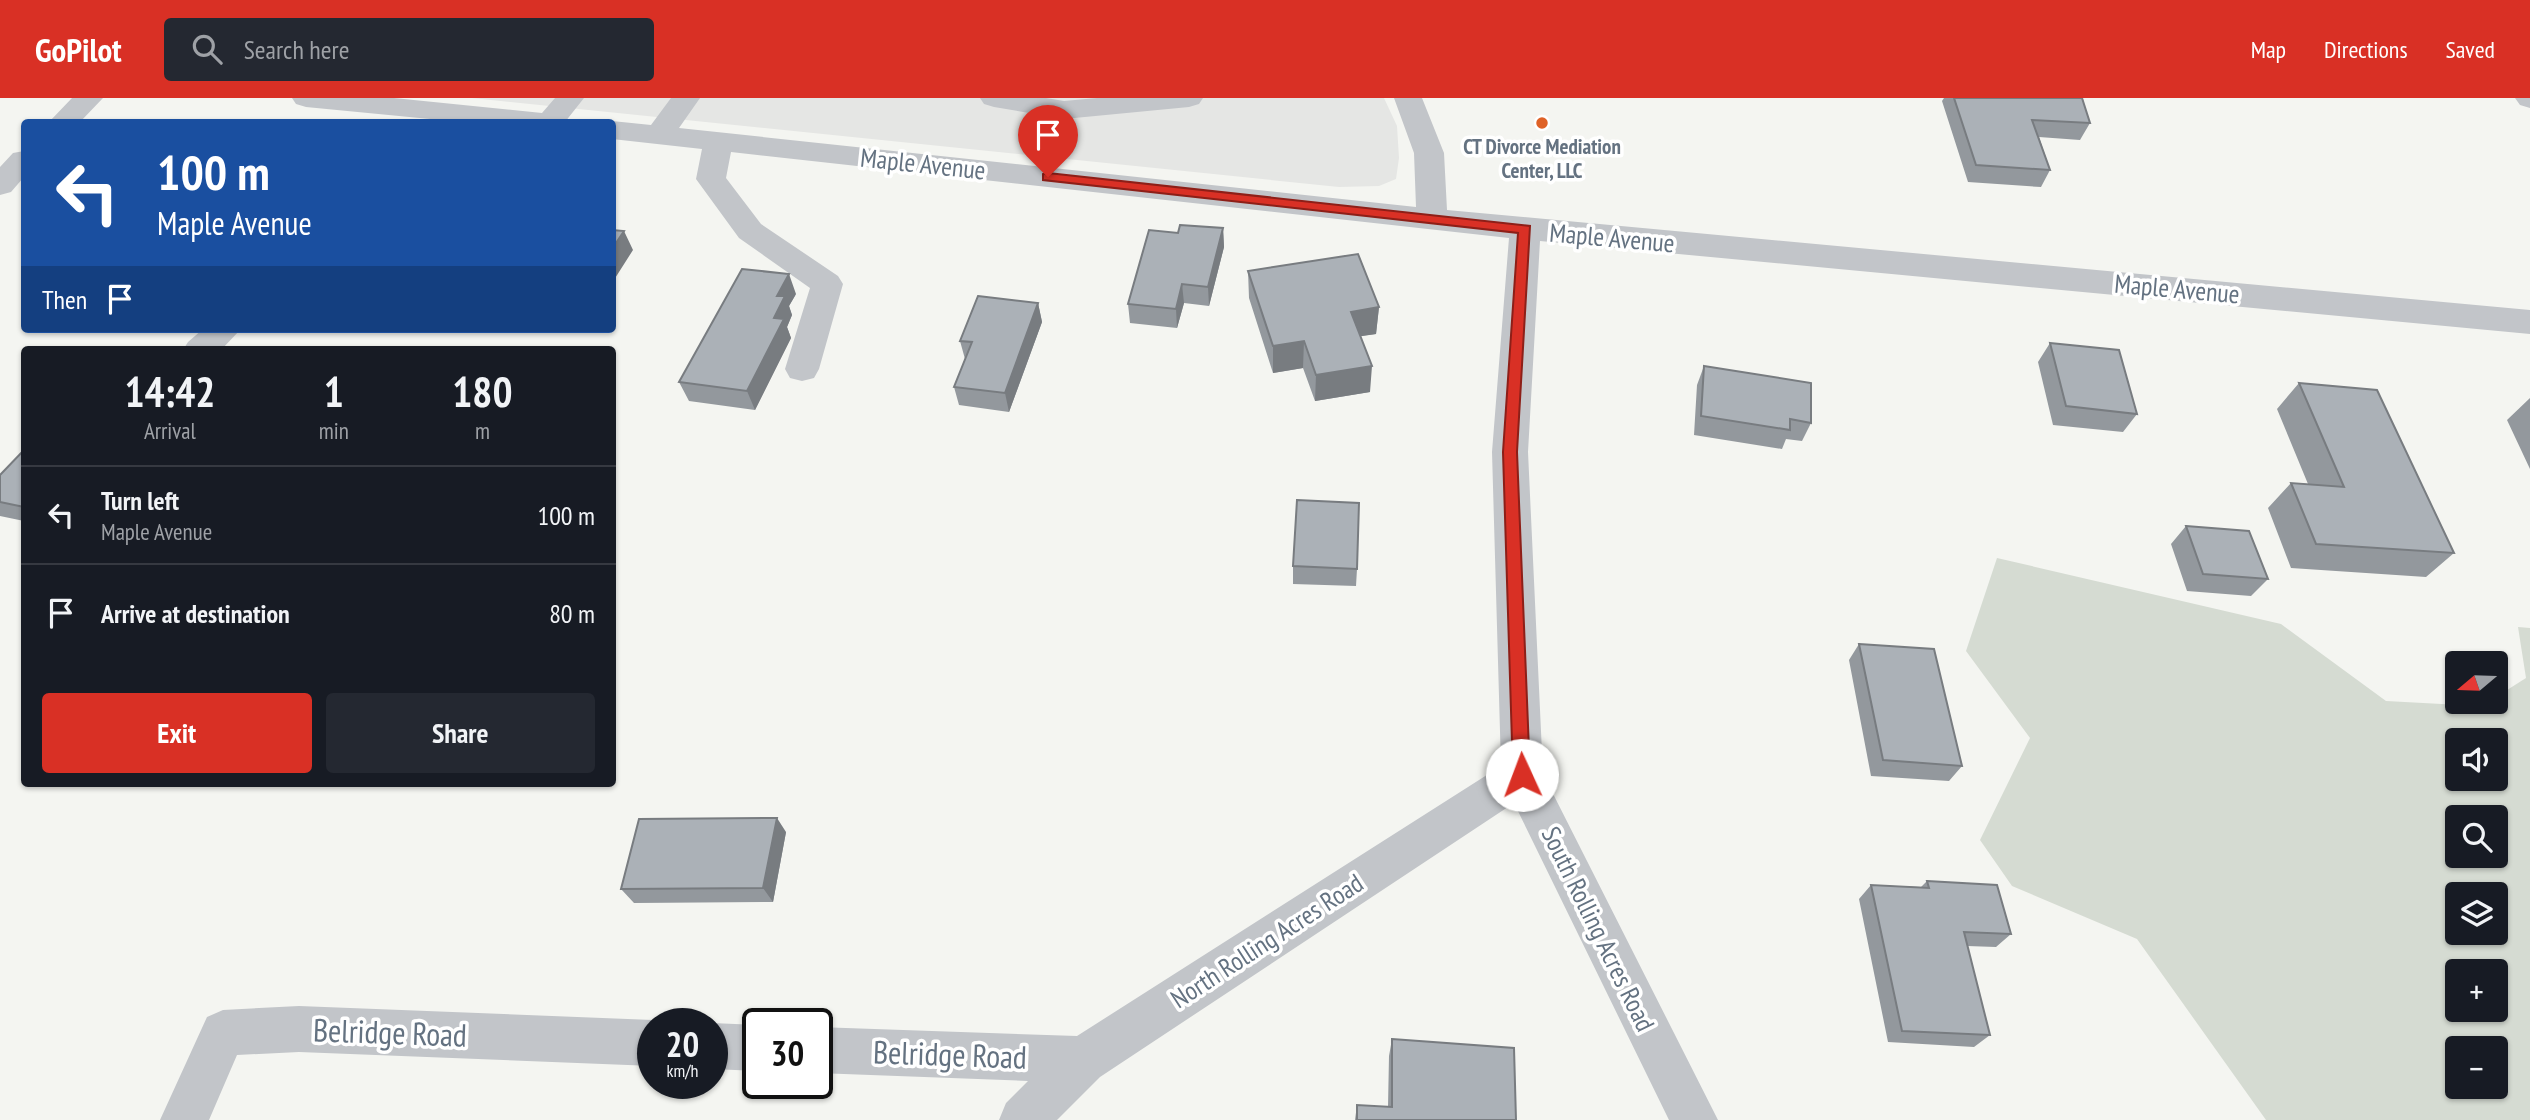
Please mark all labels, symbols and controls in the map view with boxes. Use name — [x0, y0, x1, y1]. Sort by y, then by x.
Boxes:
search box — [164, 18, 654, 81]
text: GoPilot — [35, 28, 122, 71]
icon: search — [188, 30, 226, 68]
text: Search here — [244, 33, 349, 66]
text: Map — [2251, 34, 2286, 65]
text: Directions — [2324, 34, 2408, 65]
text: Saved — [2446, 34, 2495, 65]
pin — [1018, 105, 1078, 177]
marker: CT Divorce Mediation Center, LLC — [1534, 115, 1550, 131]
icon: arrive — [1029, 116, 1067, 154]
place label: CT Divorce Mediation Center, LLC — [1463, 133, 1621, 184]
text: 100 m — [157, 140, 270, 204]
street label: Maple Avenue — [859, 141, 987, 186]
icon: left — [42, 147, 133, 238]
text: Maple Avenue — [157, 202, 312, 244]
street label: Maple Avenue — [1548, 216, 1676, 259]
street label: Maple Avenue — [2113, 267, 2241, 310]
icon: arrive — [101, 280, 139, 318]
text: Then — [42, 283, 87, 316]
text: 14:42 — [124, 364, 215, 419]
text: 1 — [324, 364, 344, 419]
text: 180 — [452, 364, 513, 419]
text: Arrival — [144, 416, 196, 445]
text: min — [319, 416, 349, 445]
text: m — [475, 416, 490, 445]
text: Turn left — [101, 484, 179, 517]
icon: left — [42, 496, 80, 534]
text: 100 m — [537, 499, 595, 532]
text: Maple Avenue — [101, 517, 212, 546]
icon: arrive — [42, 594, 80, 632]
text: Arrive at destination — [101, 597, 290, 630]
text: 80 m — [549, 597, 595, 630]
north arrow — [2445, 651, 2508, 714]
map controls — [2445, 651, 2508, 1099]
button: Exit — [42, 693, 312, 773]
button: Share — [326, 693, 595, 773]
button: sound — [2445, 728, 2508, 791]
position arrow — [1485, 738, 1559, 812]
button: search — [2445, 805, 2508, 868]
street label: South Rolling Acres Road — [1535, 821, 1662, 1036]
street label: North Rolling Acres Road — [1164, 866, 1369, 1015]
button: layers — [2445, 882, 2508, 945]
button: + — [2445, 959, 2508, 1022]
street label: Belridge Road — [312, 1008, 468, 1056]
speed limit sign: 30 — [742, 1008, 833, 1099]
text: 20 — [666, 1021, 699, 1067]
street label: Belridge Road — [872, 1030, 1028, 1078]
button: − — [2445, 1036, 2508, 1099]
text: km/h — [667, 1059, 698, 1082]

